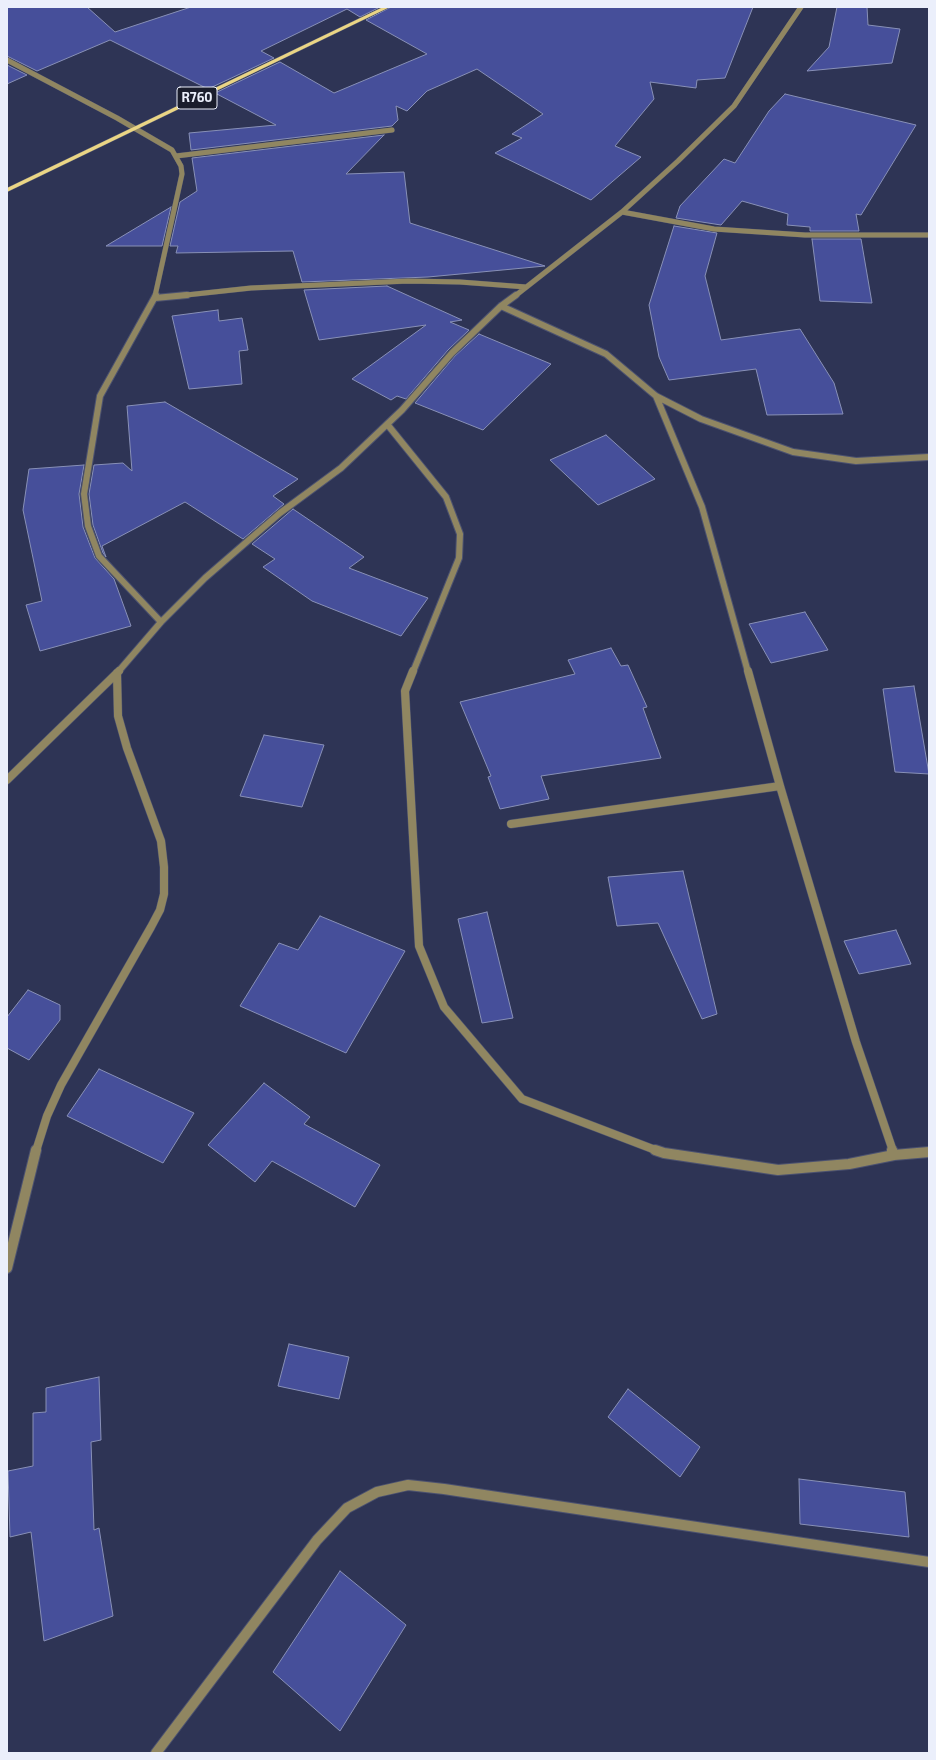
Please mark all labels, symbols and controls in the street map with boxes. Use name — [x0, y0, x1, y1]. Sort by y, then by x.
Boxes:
road number: R760 — [177, 87, 217, 109]

